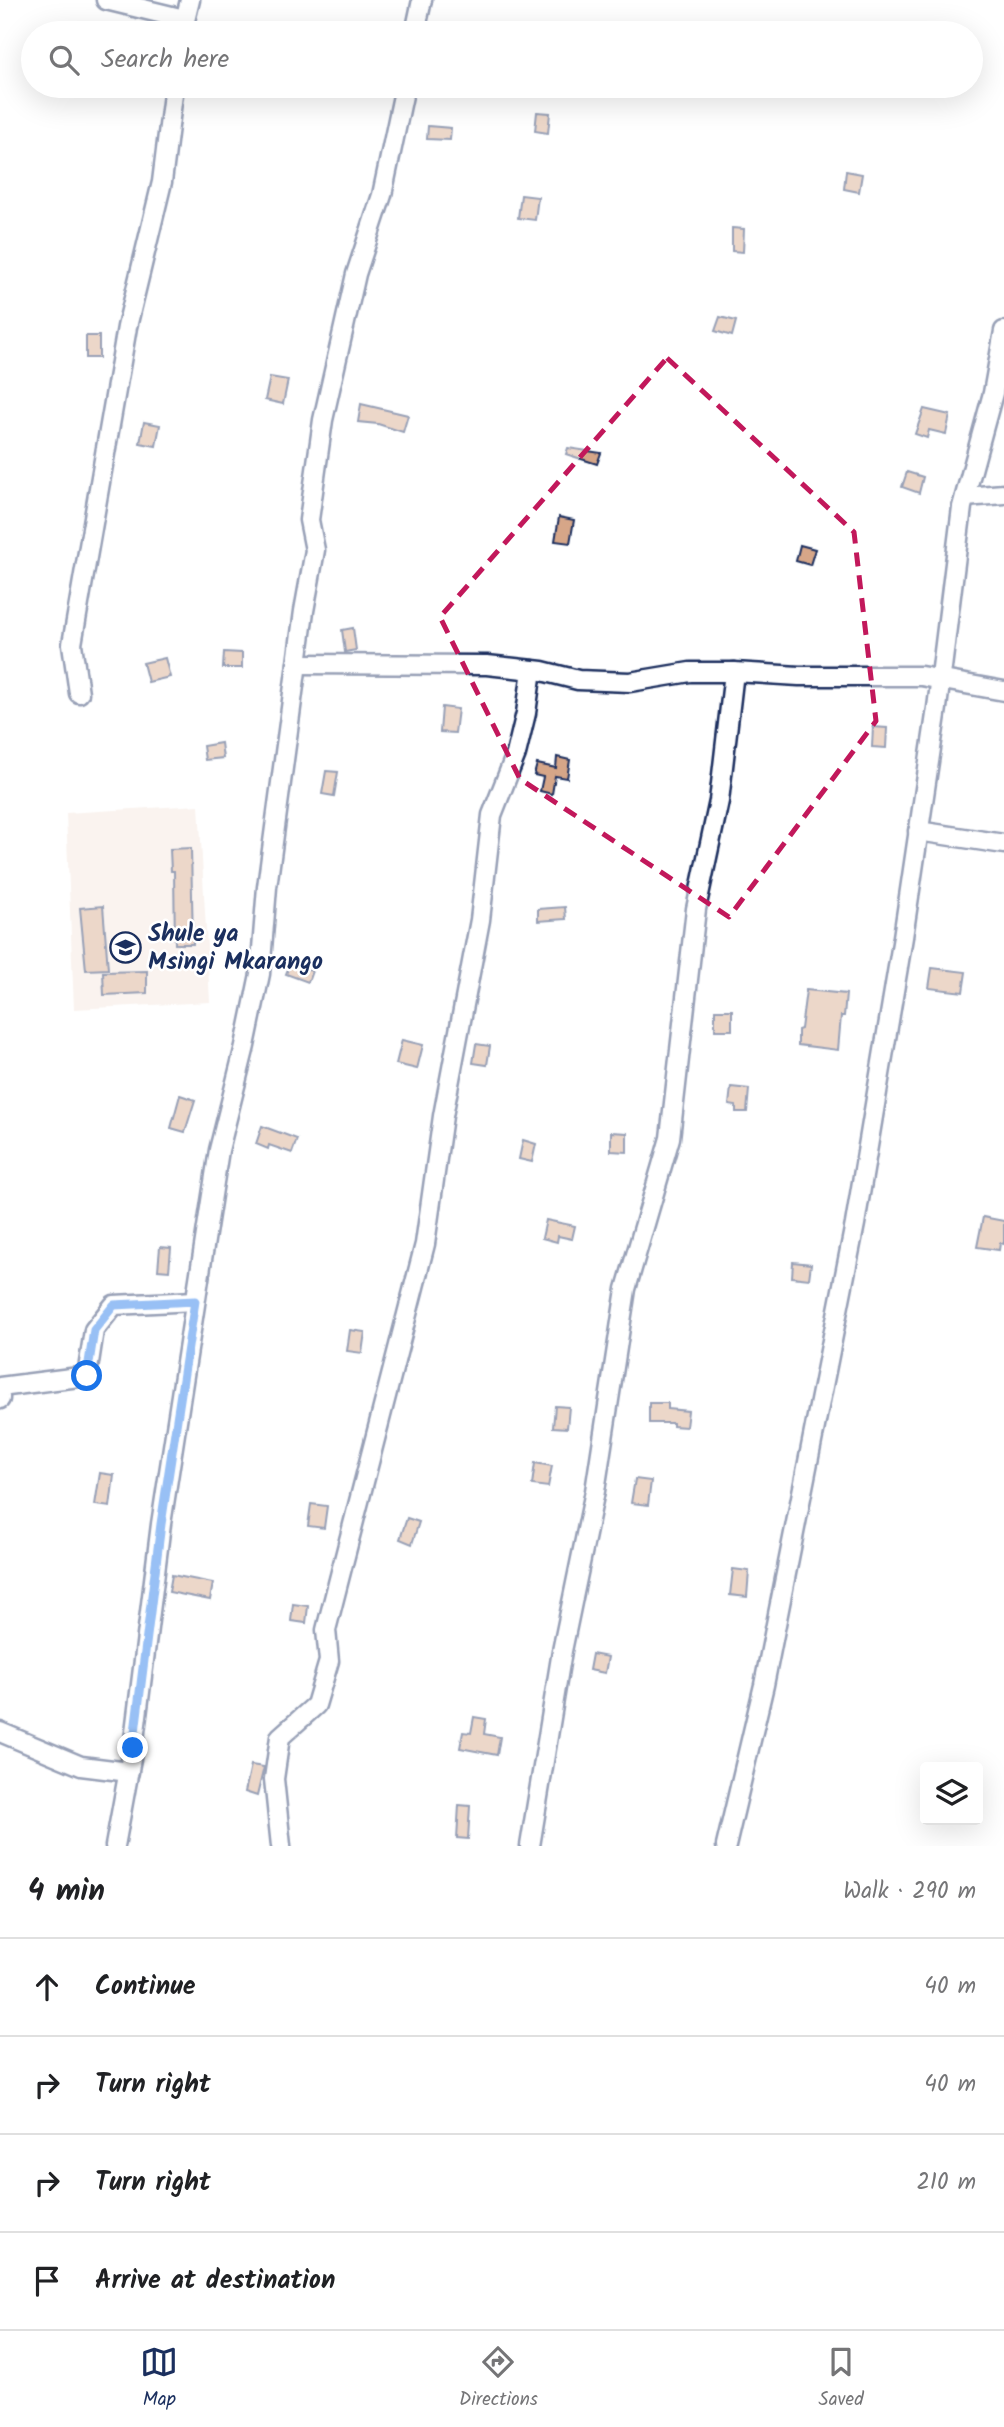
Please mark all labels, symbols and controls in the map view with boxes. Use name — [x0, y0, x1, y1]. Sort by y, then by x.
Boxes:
search box — [21, 21, 983, 98]
text: Search here — [101, 39, 229, 81]
icon: search — [45, 41, 83, 79]
place label: Shule ya Msingi Mkarango — [148, 915, 323, 982]
school or university icon: Shule ya Msingi Mkarango — [108, 930, 142, 964]
route start — [71, 1360, 102, 1391]
route end — [117, 1732, 148, 1763]
map controls — [920, 1762, 983, 1825]
button: layers — [920, 1762, 983, 1825]
text: 4 min — [28, 1868, 105, 1916]
text: Walk · 290 m — [843, 1874, 976, 1910]
text: Continue — [95, 1966, 196, 2008]
icon: ahead — [28, 1968, 66, 2006]
text: 40 m — [924, 1969, 976, 2005]
text: Turn right — [95, 2064, 211, 2106]
icon: right — [28, 2066, 66, 2104]
text: 40 m — [924, 2067, 976, 2103]
text: Turn right — [95, 2162, 211, 2204]
icon: right — [28, 2164, 66, 2202]
text: 210 m — [916, 2165, 976, 2201]
text: Arrive at destination — [95, 2260, 335, 2302]
icon: arrive — [28, 2262, 66, 2300]
tab: Map — [140, 2343, 178, 2415]
tab: Directions — [459, 2343, 538, 2415]
tab: Saved — [819, 2343, 864, 2415]

